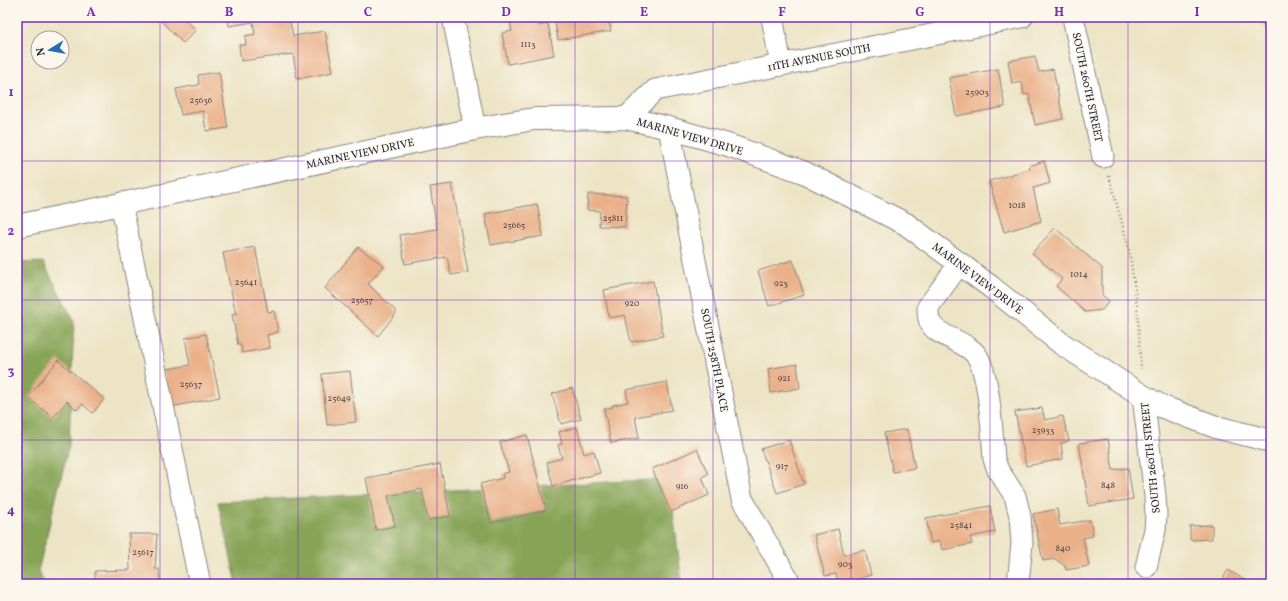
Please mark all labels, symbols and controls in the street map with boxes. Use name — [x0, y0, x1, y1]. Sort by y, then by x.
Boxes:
text: A — [86, 4, 96, 22]
text: B — [225, 4, 234, 22]
text: C — [364, 4, 372, 22]
text: D — [501, 4, 511, 22]
text: E — [640, 4, 648, 22]
text: F — [778, 4, 786, 22]
text: G — [915, 4, 925, 22]
text: H — [1054, 4, 1064, 22]
text: I — [1195, 4, 1200, 22]
north arrow — [30, 30, 70, 70]
street label: SOUTH 260TH STREET — [1068, 31, 1106, 144]
house number: 1113 — [520, 38, 536, 51]
street label: 11TH AVENUE SOUTH — [766, 41, 872, 76]
text: N — [34, 46, 50, 57]
text: 1 — [8, 84, 14, 102]
house number: 25903 — [965, 86, 989, 99]
house number: 25636 — [190, 94, 213, 107]
street label: MARINE VIEW DRIVE — [635, 115, 745, 160]
street label: MARINE VIEW DRIVE — [305, 136, 416, 173]
house number: 1018 — [1009, 199, 1026, 212]
house number: 25811 — [603, 212, 623, 225]
house number: 25665 — [503, 219, 525, 232]
text: 2 — [8, 223, 15, 241]
street label: MARINE VIEW DRIVE — [929, 240, 1026, 319]
house number: 1014 — [1070, 268, 1088, 281]
house number: 25641 — [235, 276, 257, 289]
house number: 923 — [774, 277, 788, 290]
house number: 25657 — [351, 294, 373, 307]
house number: 920 — [625, 297, 640, 310]
street label: SOUTH 258TH PLACE — [696, 307, 731, 414]
text: 3 — [8, 363, 15, 381]
house number: 921 — [778, 372, 791, 385]
house number: 25637 — [180, 378, 202, 391]
house number: 25649 — [327, 392, 351, 405]
street label: SOUTH 260TH STREET — [1138, 401, 1165, 514]
house number: 25933 — [1032, 424, 1055, 437]
house number: 917 — [776, 460, 788, 473]
house number: 848 — [1101, 479, 1115, 492]
house number: 916 — [676, 480, 689, 493]
text: 4 — [7, 502, 15, 520]
house number: 25841 — [950, 519, 972, 532]
house number: 840 — [1056, 542, 1071, 555]
house number: 25617 — [132, 546, 154, 559]
house number: 903 — [838, 558, 853, 571]

